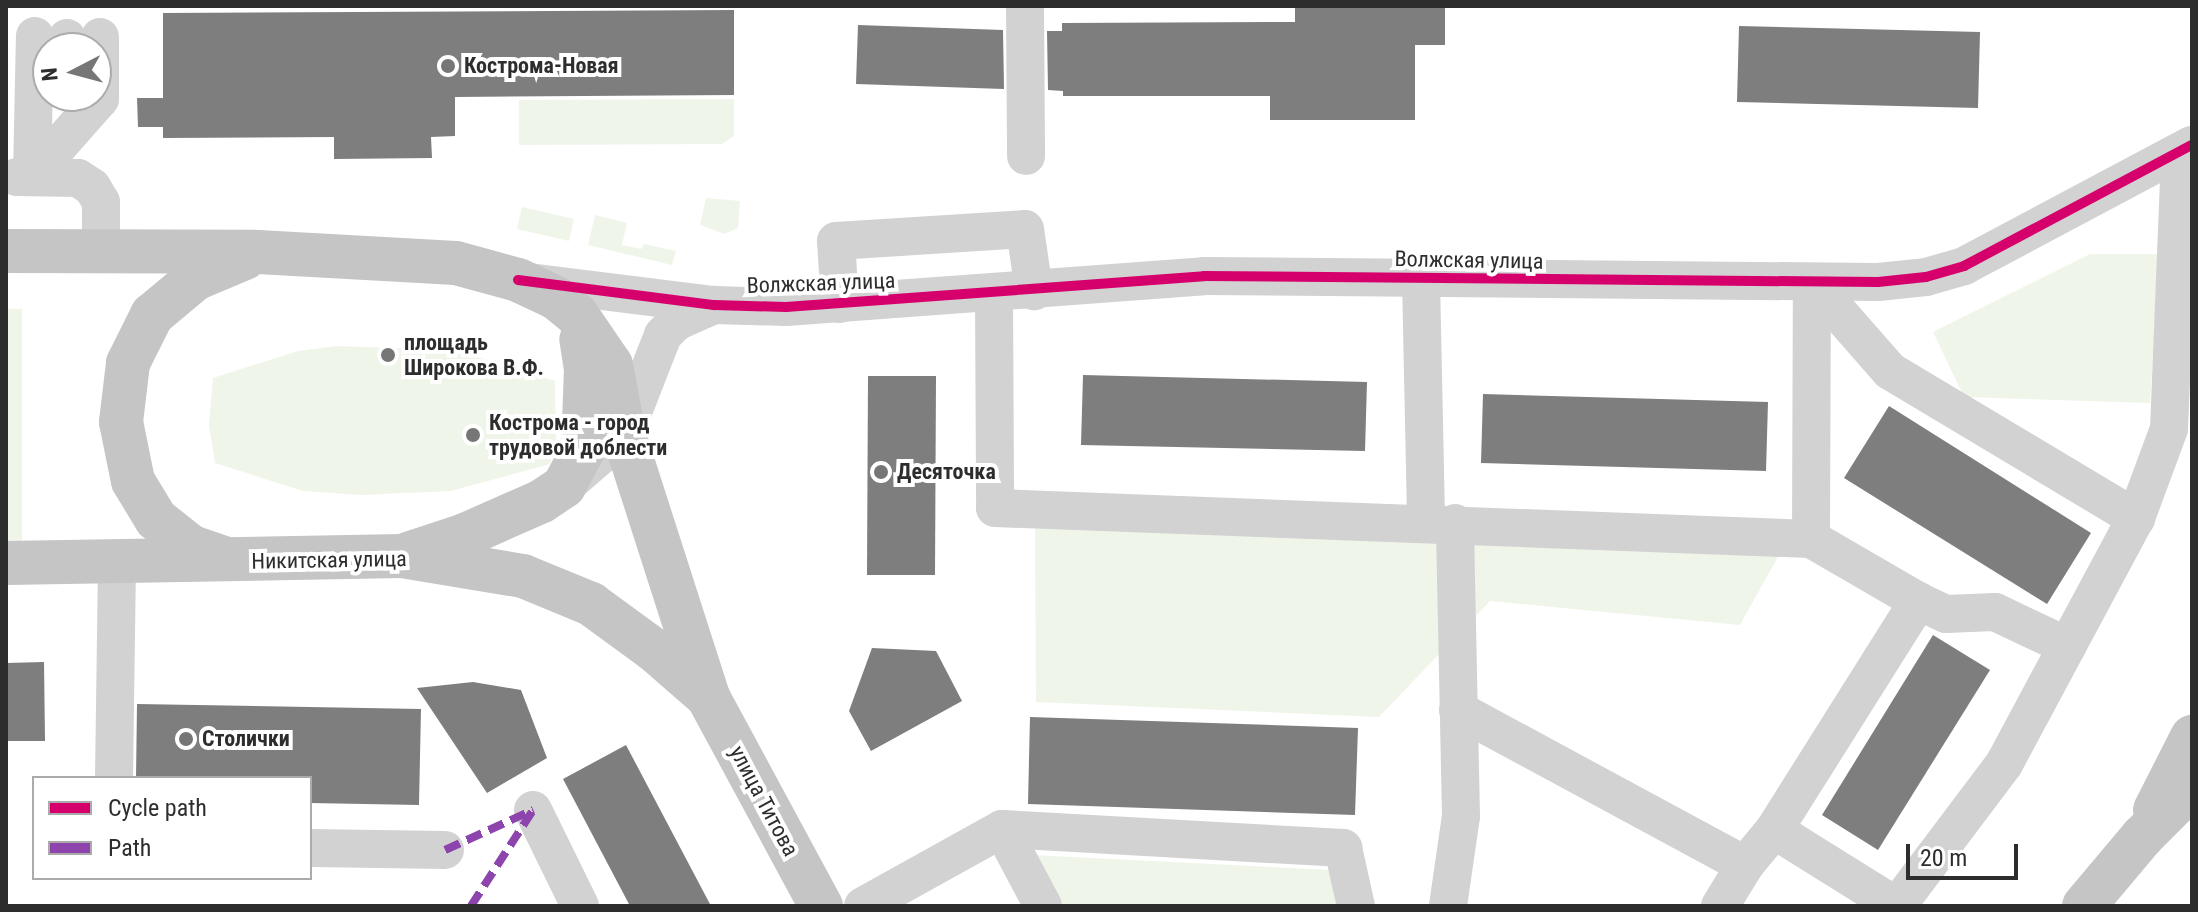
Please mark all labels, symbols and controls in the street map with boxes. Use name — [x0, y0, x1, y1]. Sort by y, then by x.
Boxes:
north arrow — [32, 32, 112, 112]
place label: Кострома-Новая — [464, 53, 619, 79]
marker: Кострома-Новая — [439, 57, 457, 75]
text: N — [36, 66, 63, 82]
street label: Волжская улица — [1394, 246, 1544, 274]
street label: Волжская улица — [746, 267, 896, 299]
place label: площадь Широкова В.Ф. — [404, 329, 544, 380]
marker: площадь Широкова В.Ф. — [379, 346, 397, 364]
place label: Кострома - город трудовой доблести — [489, 409, 667, 460]
marker: Кострома - город трудовой доблести — [464, 426, 482, 444]
place label: Десяточка — [897, 459, 996, 485]
marker: Десяточка — [872, 463, 890, 481]
street label: Никитская улица — [251, 545, 407, 575]
place label: Столички — [202, 726, 290, 752]
marker: Столички — [177, 730, 195, 748]
street label: улица Титова — [724, 741, 804, 861]
legend — [32, 776, 312, 880]
text: Cycle path — [108, 794, 207, 822]
scale bar — [1910, 828, 2022, 878]
text: Path — [108, 834, 151, 862]
text: 20 m — [1920, 844, 1967, 872]

